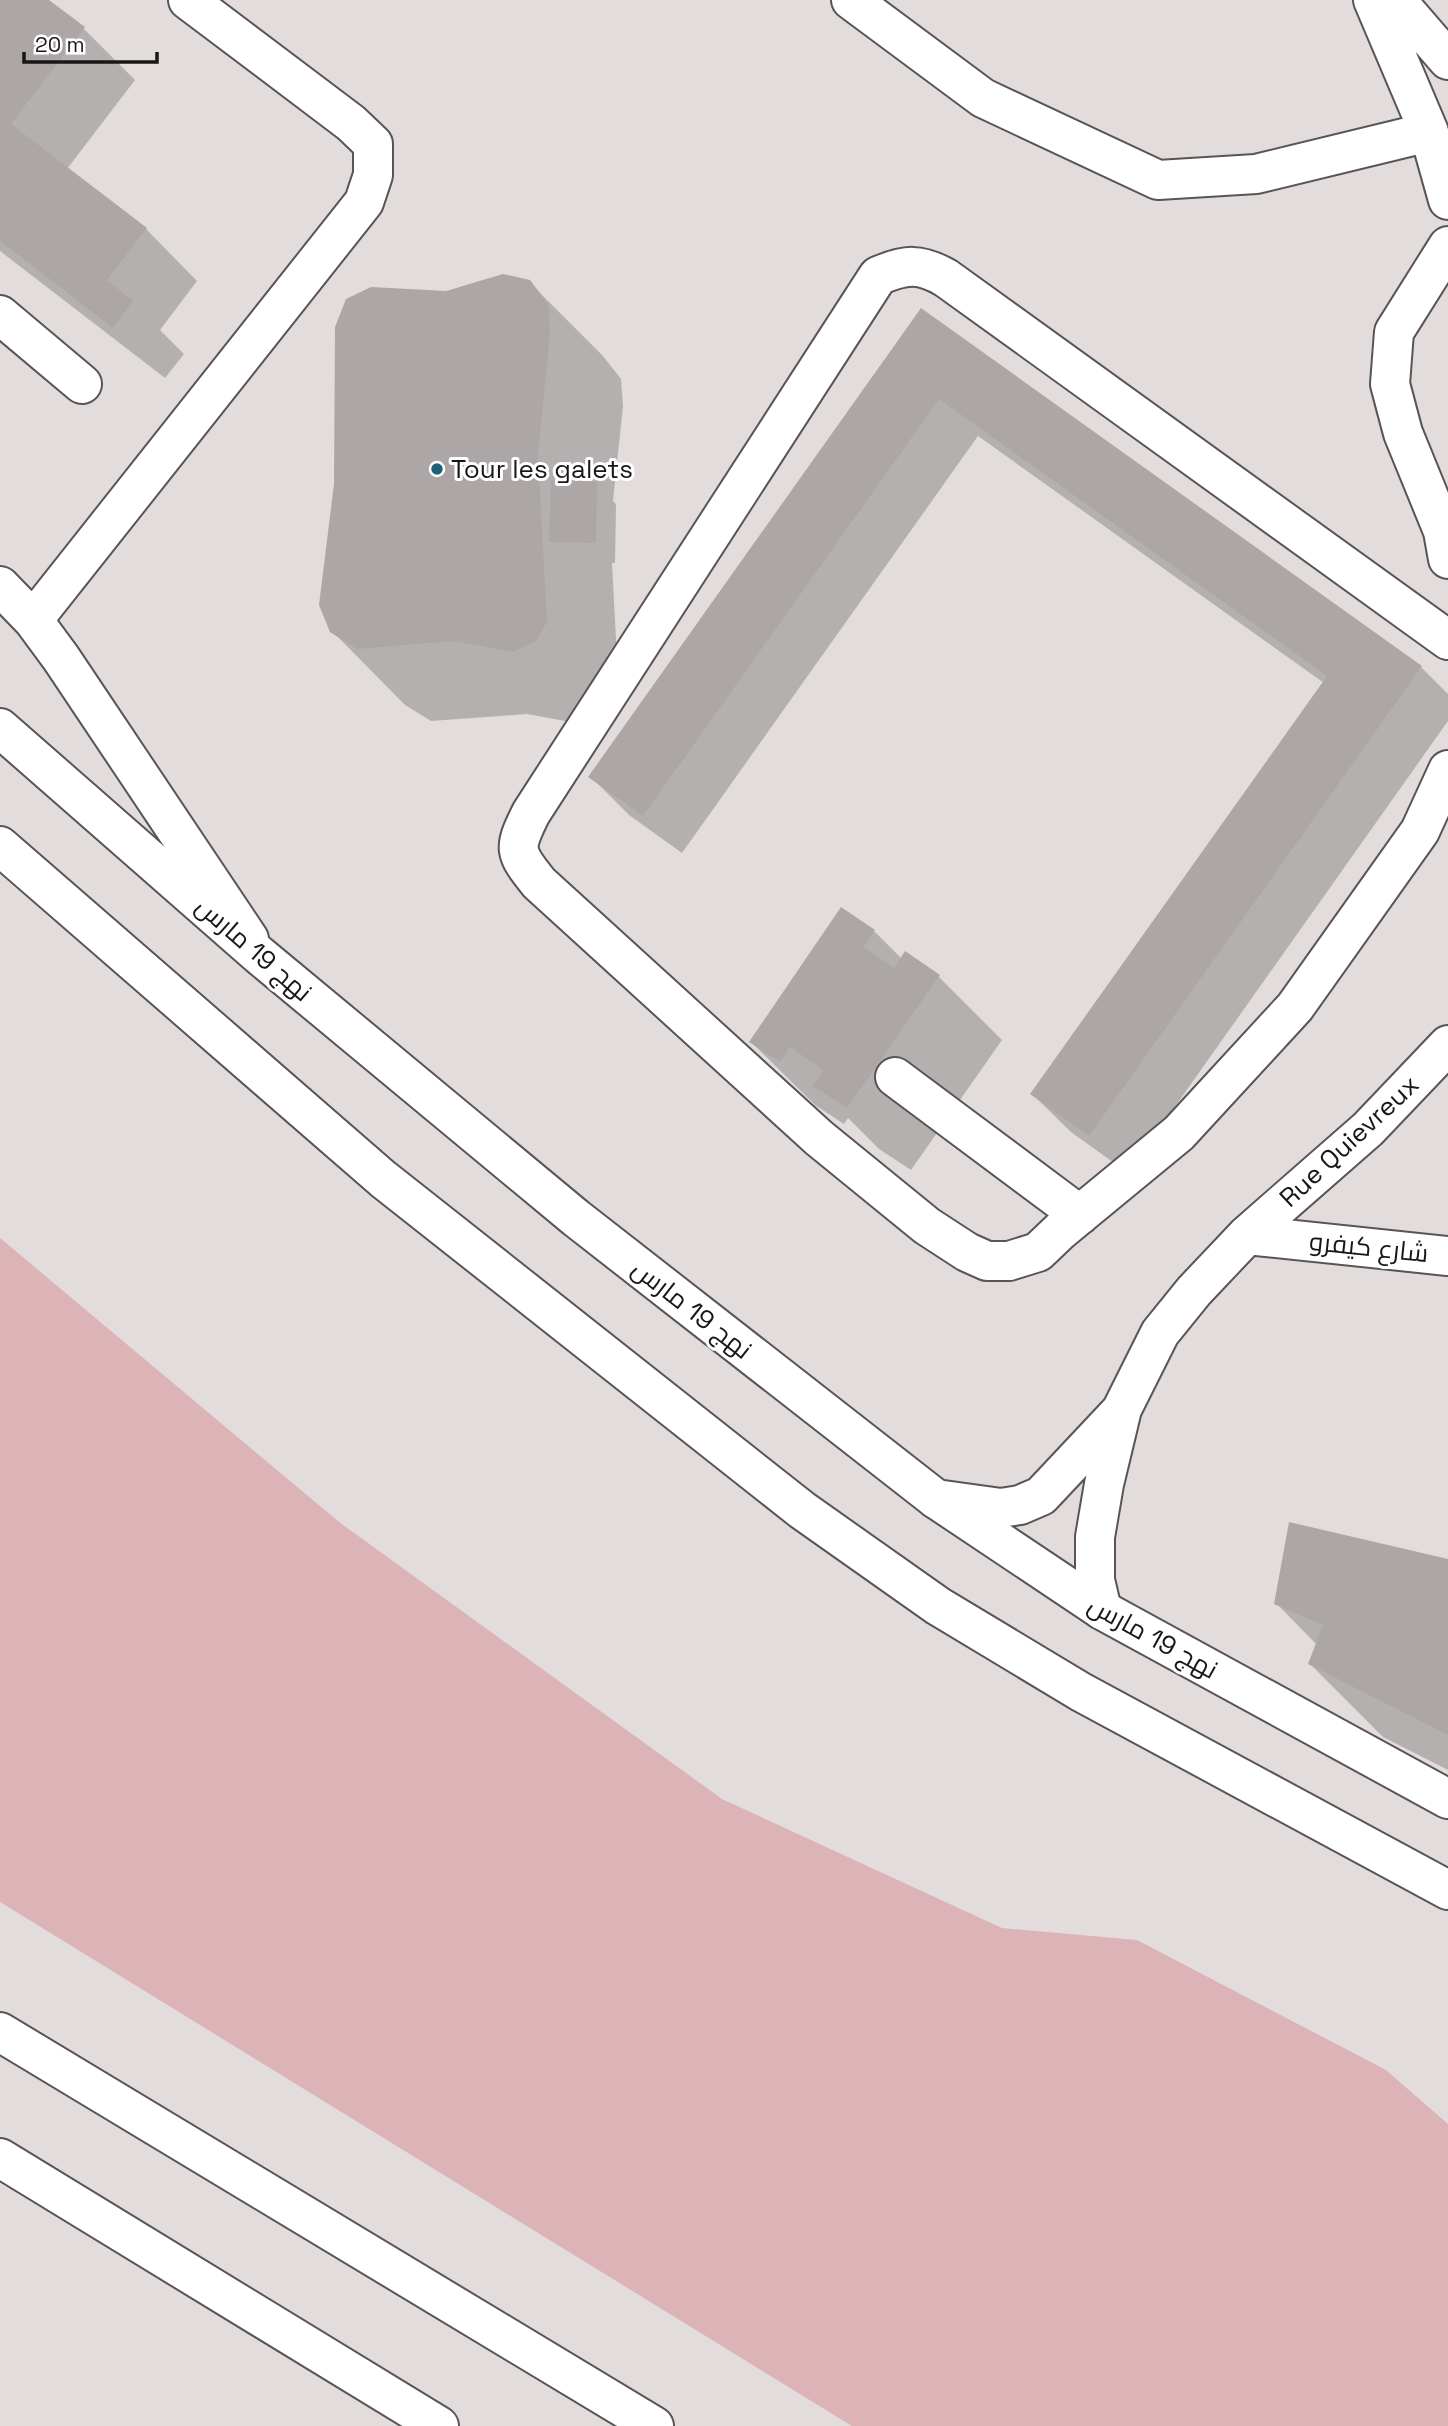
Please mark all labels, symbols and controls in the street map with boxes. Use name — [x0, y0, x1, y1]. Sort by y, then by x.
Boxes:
scale bar — [24, 21, 158, 65]
text: 20 m — [35, 31, 85, 58]
place label: Tour les galets — [451, 452, 633, 486]
marker: Tour les galets — [429, 461, 445, 477]
street label: نهج 19 مارس — [189, 889, 319, 1009]
street label: Rue Quievreux — [1272, 1068, 1426, 1214]
street label: شارع كيفرو — [1308, 1224, 1430, 1270]
street label: نهج 19 مارس — [625, 1251, 759, 1367]
street label: نهج 19 مارس — [1082, 1587, 1224, 1687]

